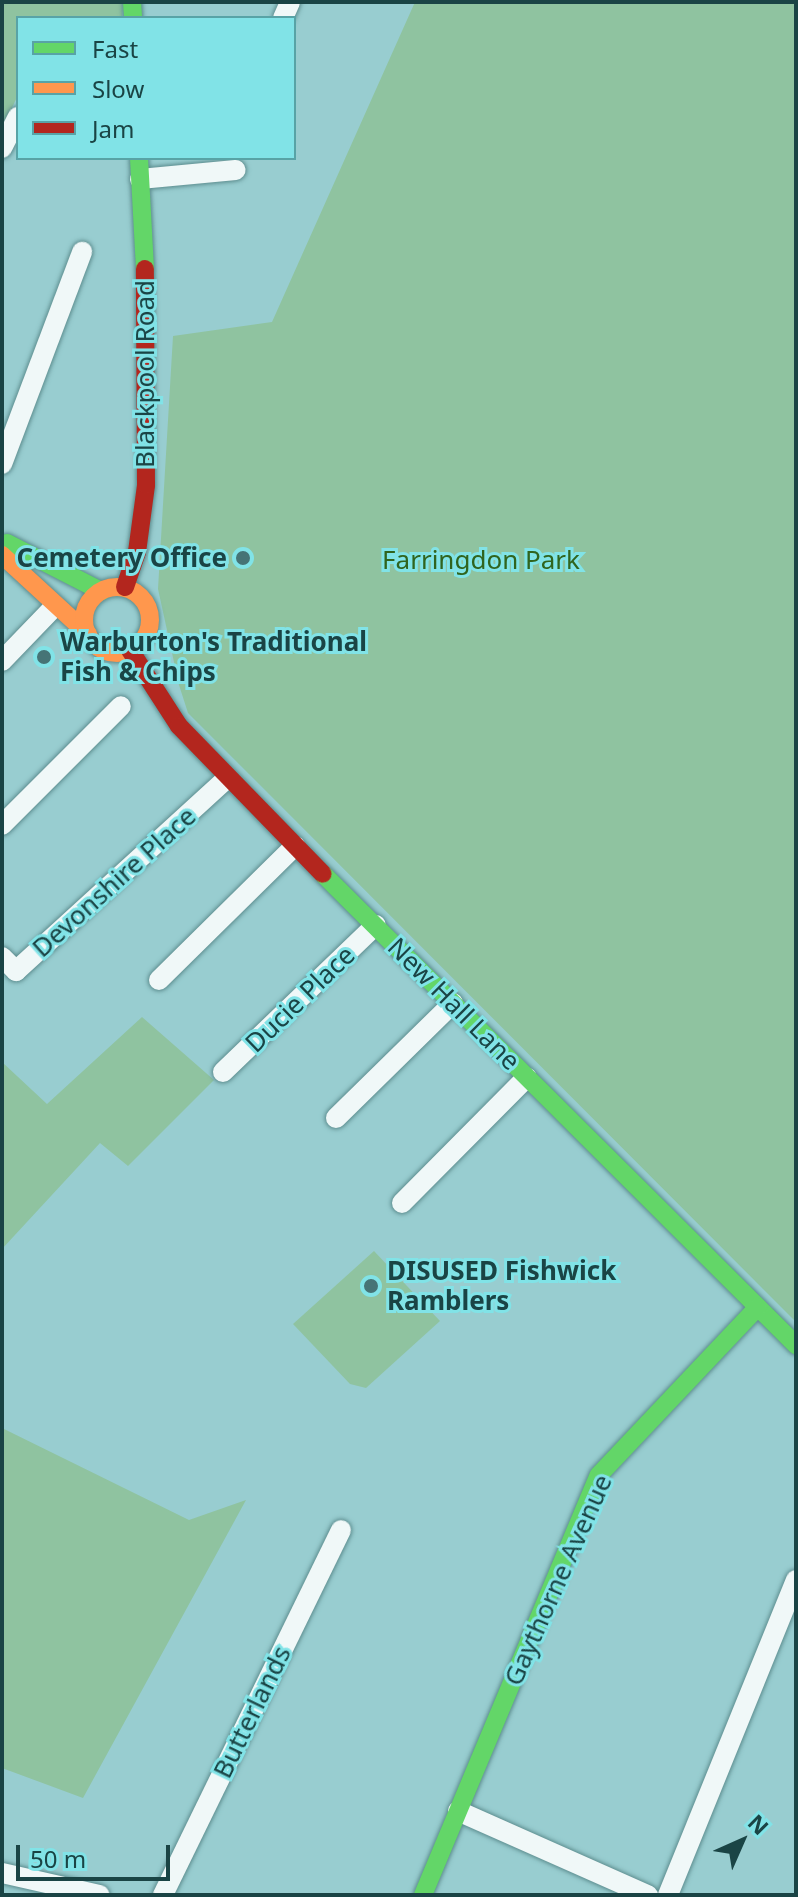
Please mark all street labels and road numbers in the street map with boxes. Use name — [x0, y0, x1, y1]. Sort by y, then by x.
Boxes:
street label: Blackpool Road — [129, 280, 161, 468]
street label: Devonshire Place — [26, 800, 202, 964]
street label: New Hall Lane — [381, 931, 527, 1077]
street label: Ducie Place — [239, 939, 361, 1059]
street label: Gaythorne Avenue — [497, 1470, 619, 1690]
street label: Butterlands — [207, 1641, 297, 1783]

